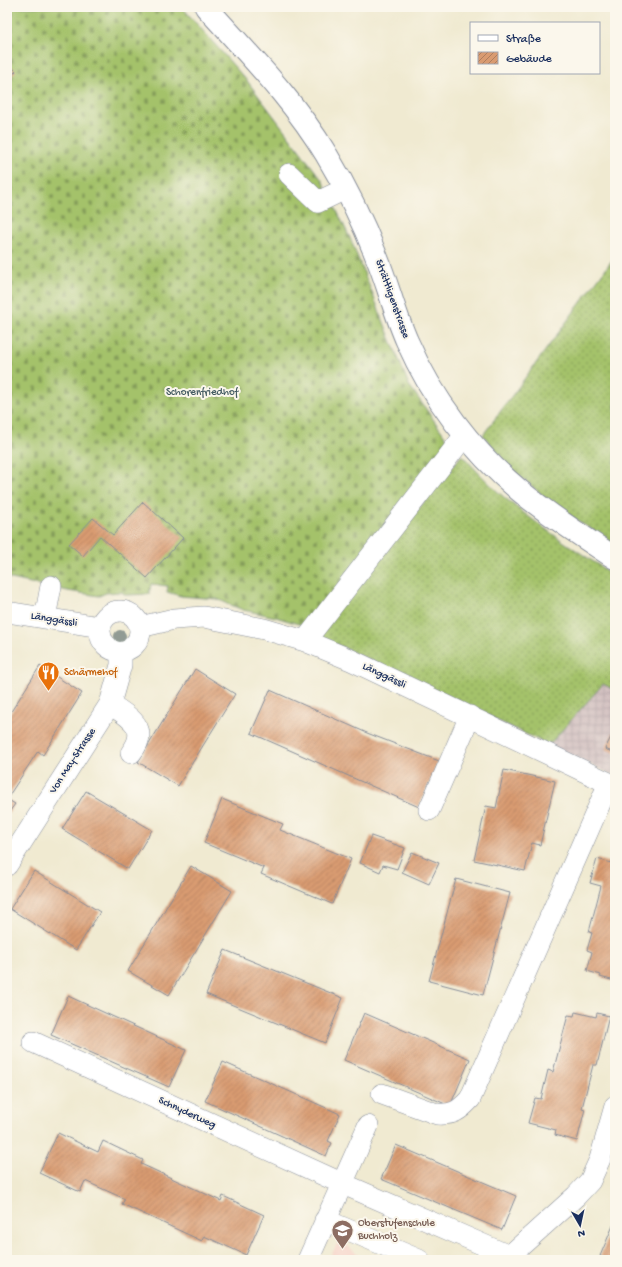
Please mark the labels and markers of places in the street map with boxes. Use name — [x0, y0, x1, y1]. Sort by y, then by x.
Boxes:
restaurant icon: Schärmehof — [36, 660, 62, 693]
place label: Schärmehof — [64, 666, 119, 679]
school or university icon: Oberstufenschule Buchholz — [330, 1217, 356, 1250]
place label: Oberstufenschule Buchholz — [357, 1217, 435, 1243]

